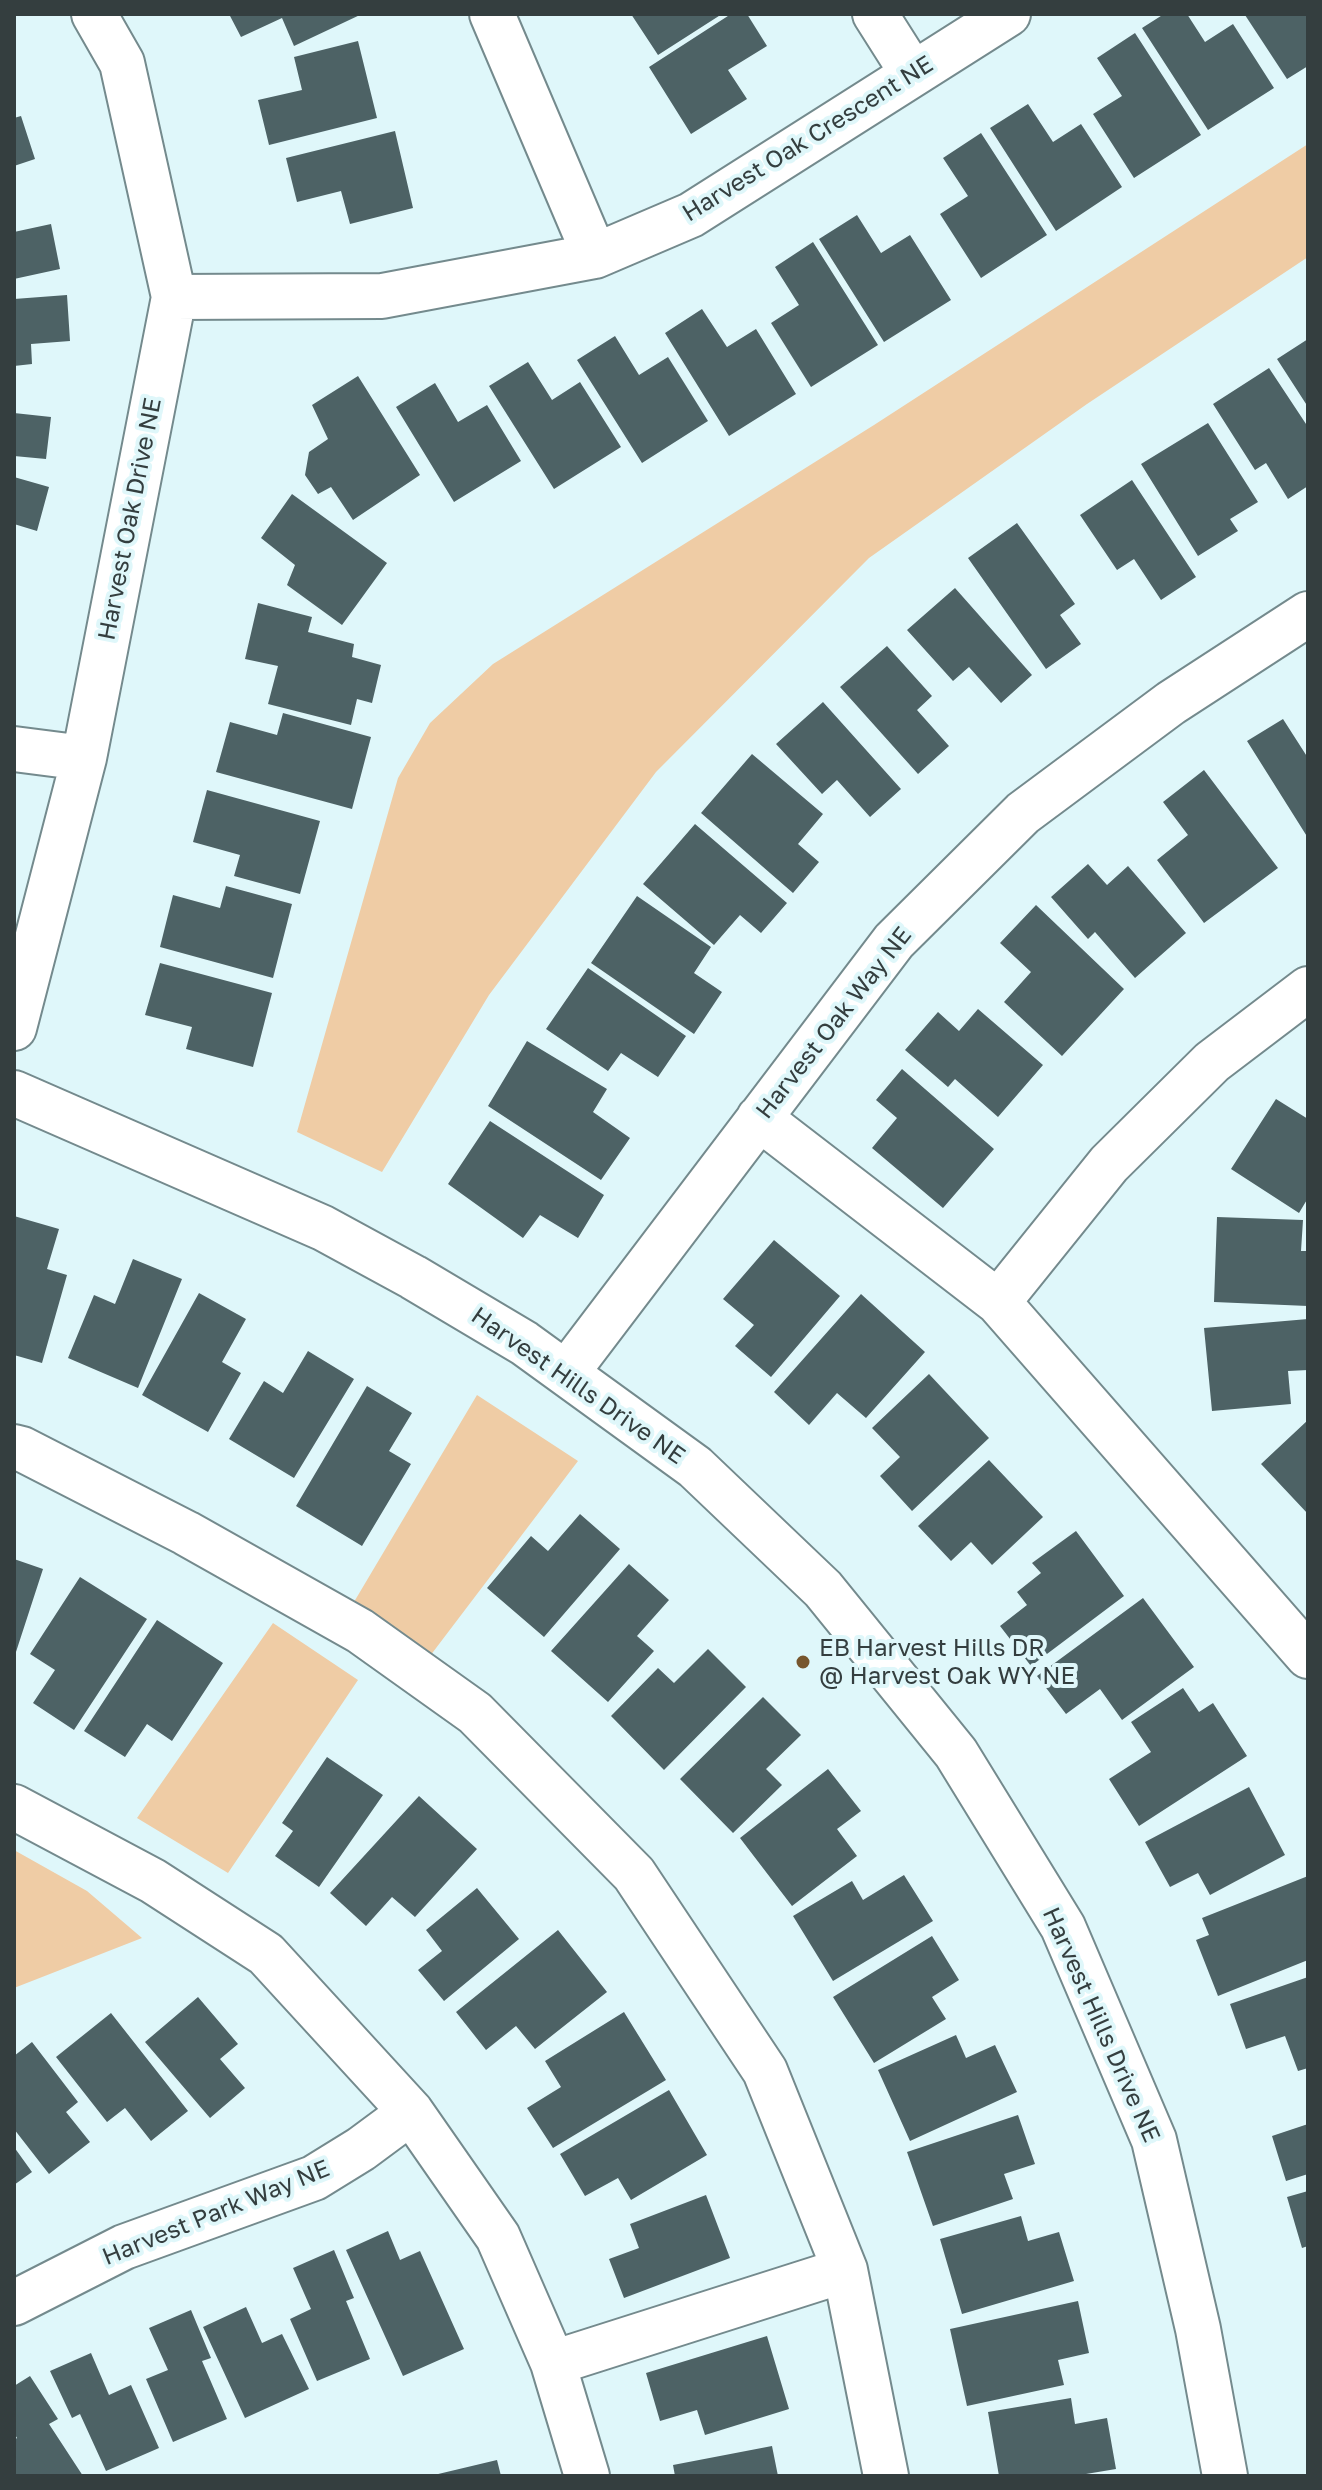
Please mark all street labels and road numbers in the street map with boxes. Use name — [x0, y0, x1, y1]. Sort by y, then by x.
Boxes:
street label: Harvest Oak Crescent NE — [677, 50, 939, 228]
street label: Harvest Oak Drive NE — [92, 395, 168, 643]
street label: Harvest Oak Way NE — [750, 921, 918, 1125]
street label: Harvest Hills Drive NE — [466, 1301, 690, 1471]
street label: Harvest Hills Drive NE — [1036, 1903, 1166, 2147]
street label: Harvest Park Way NE — [98, 2154, 334, 2272]

